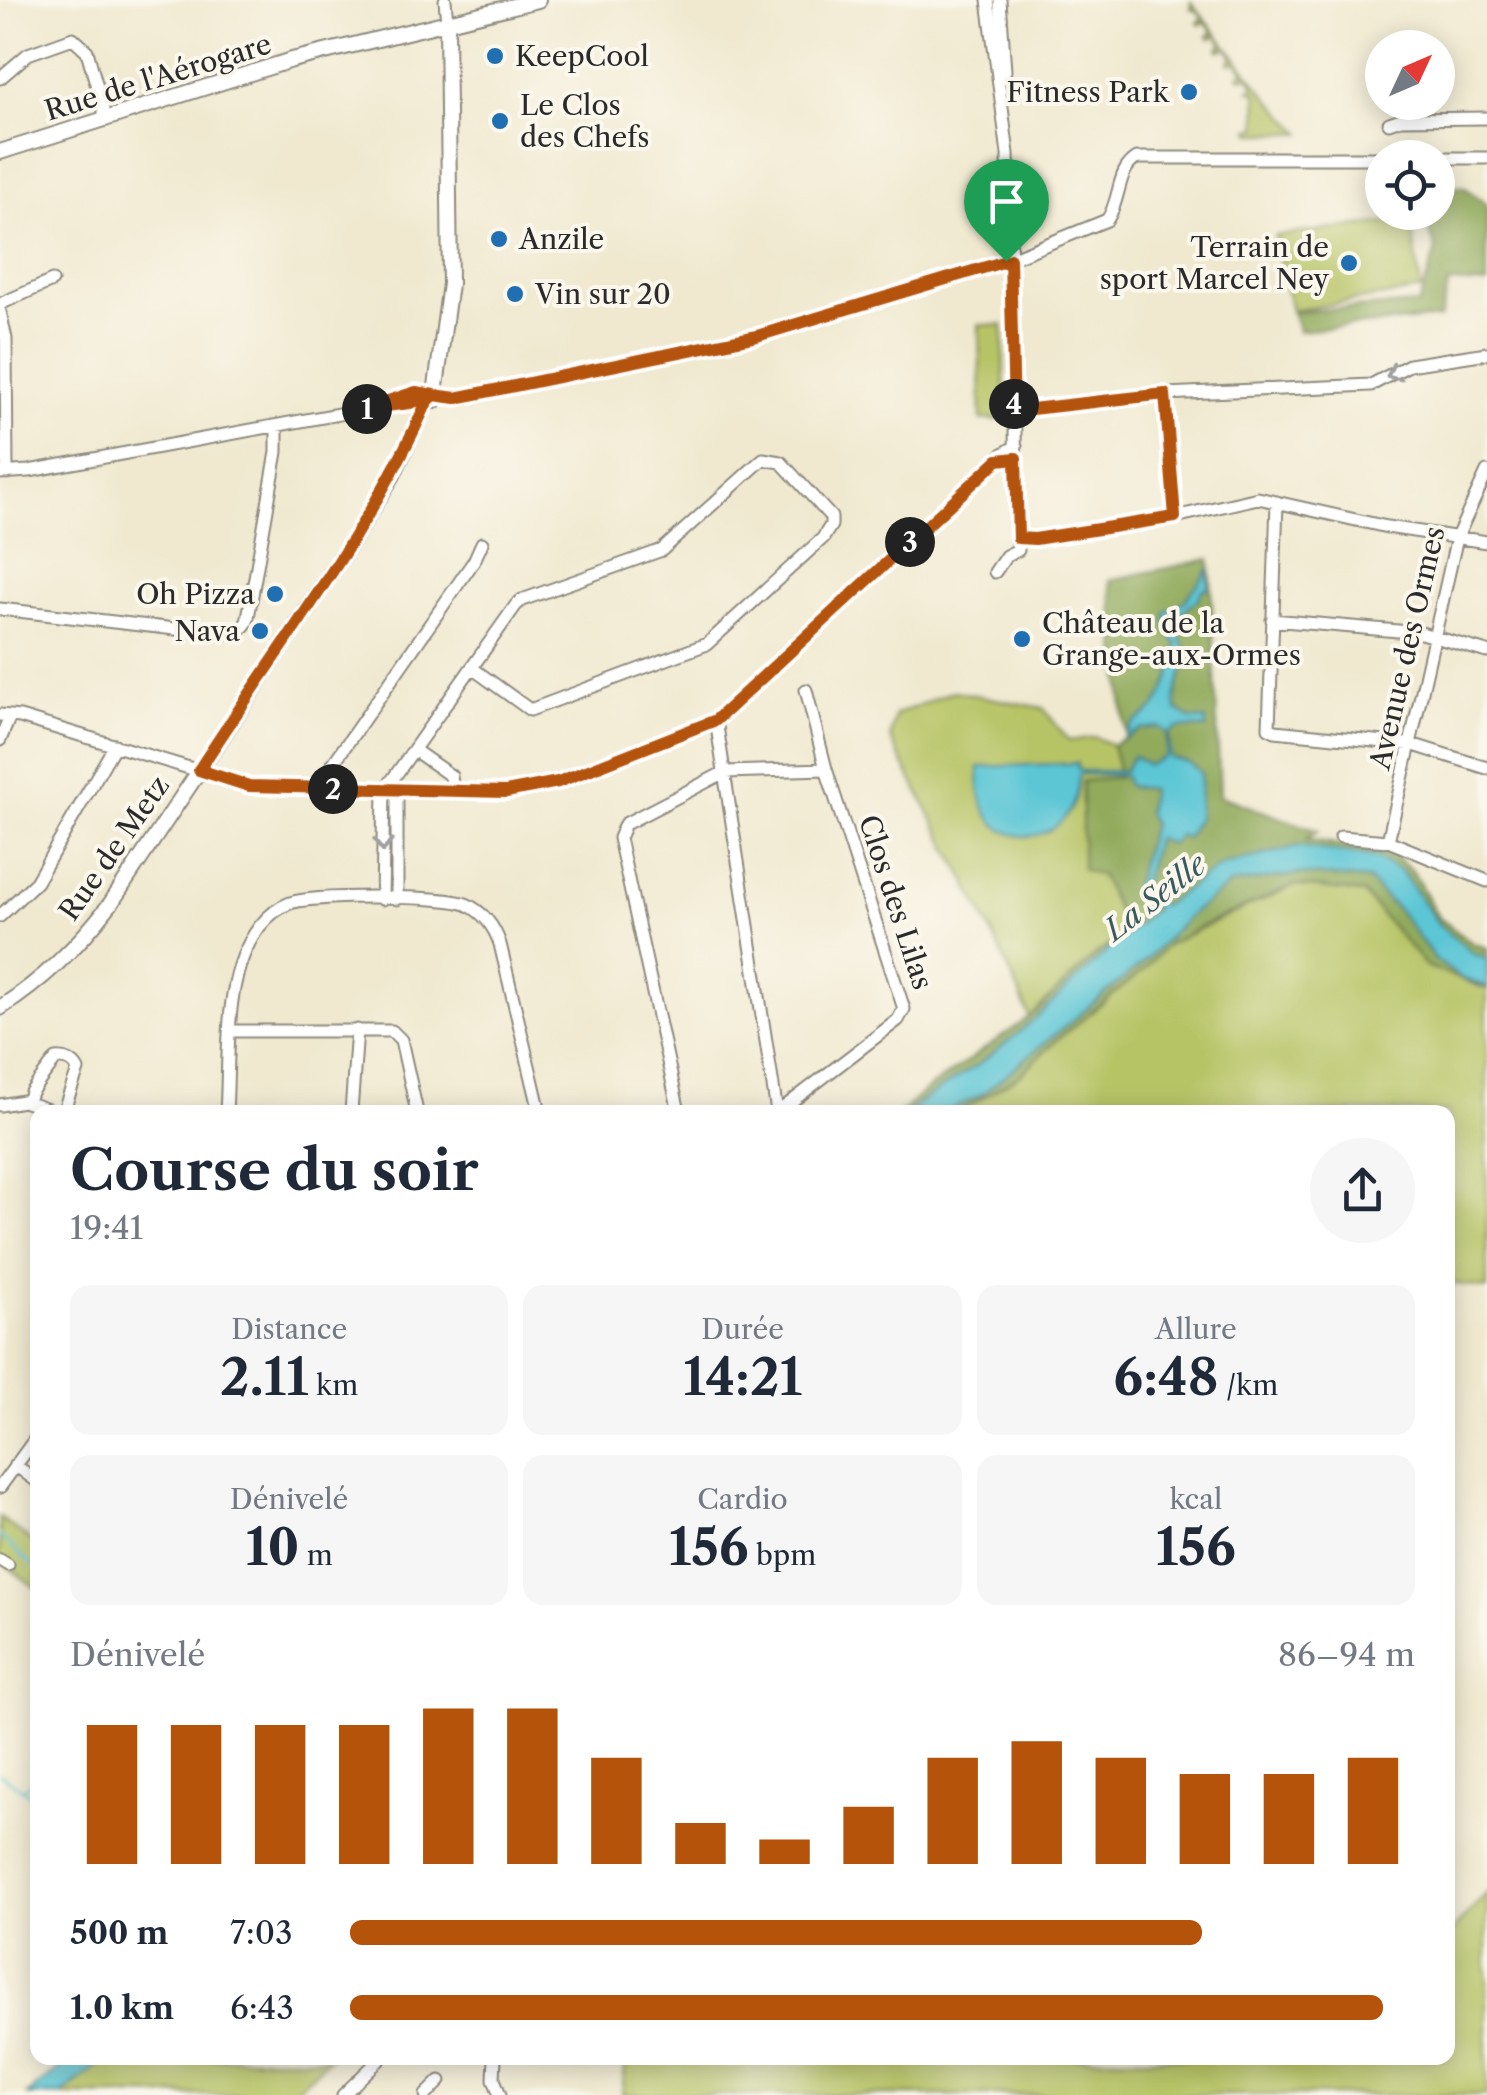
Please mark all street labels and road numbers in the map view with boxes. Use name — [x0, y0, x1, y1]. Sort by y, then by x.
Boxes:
street label: Rue de l'Aérogare — [41, 26, 275, 128]
street label: Avenue des Ormes — [1362, 523, 1452, 774]
street label: Rue de Metz — [52, 769, 176, 927]
street label: Clos des Lilas — [852, 811, 940, 993]

